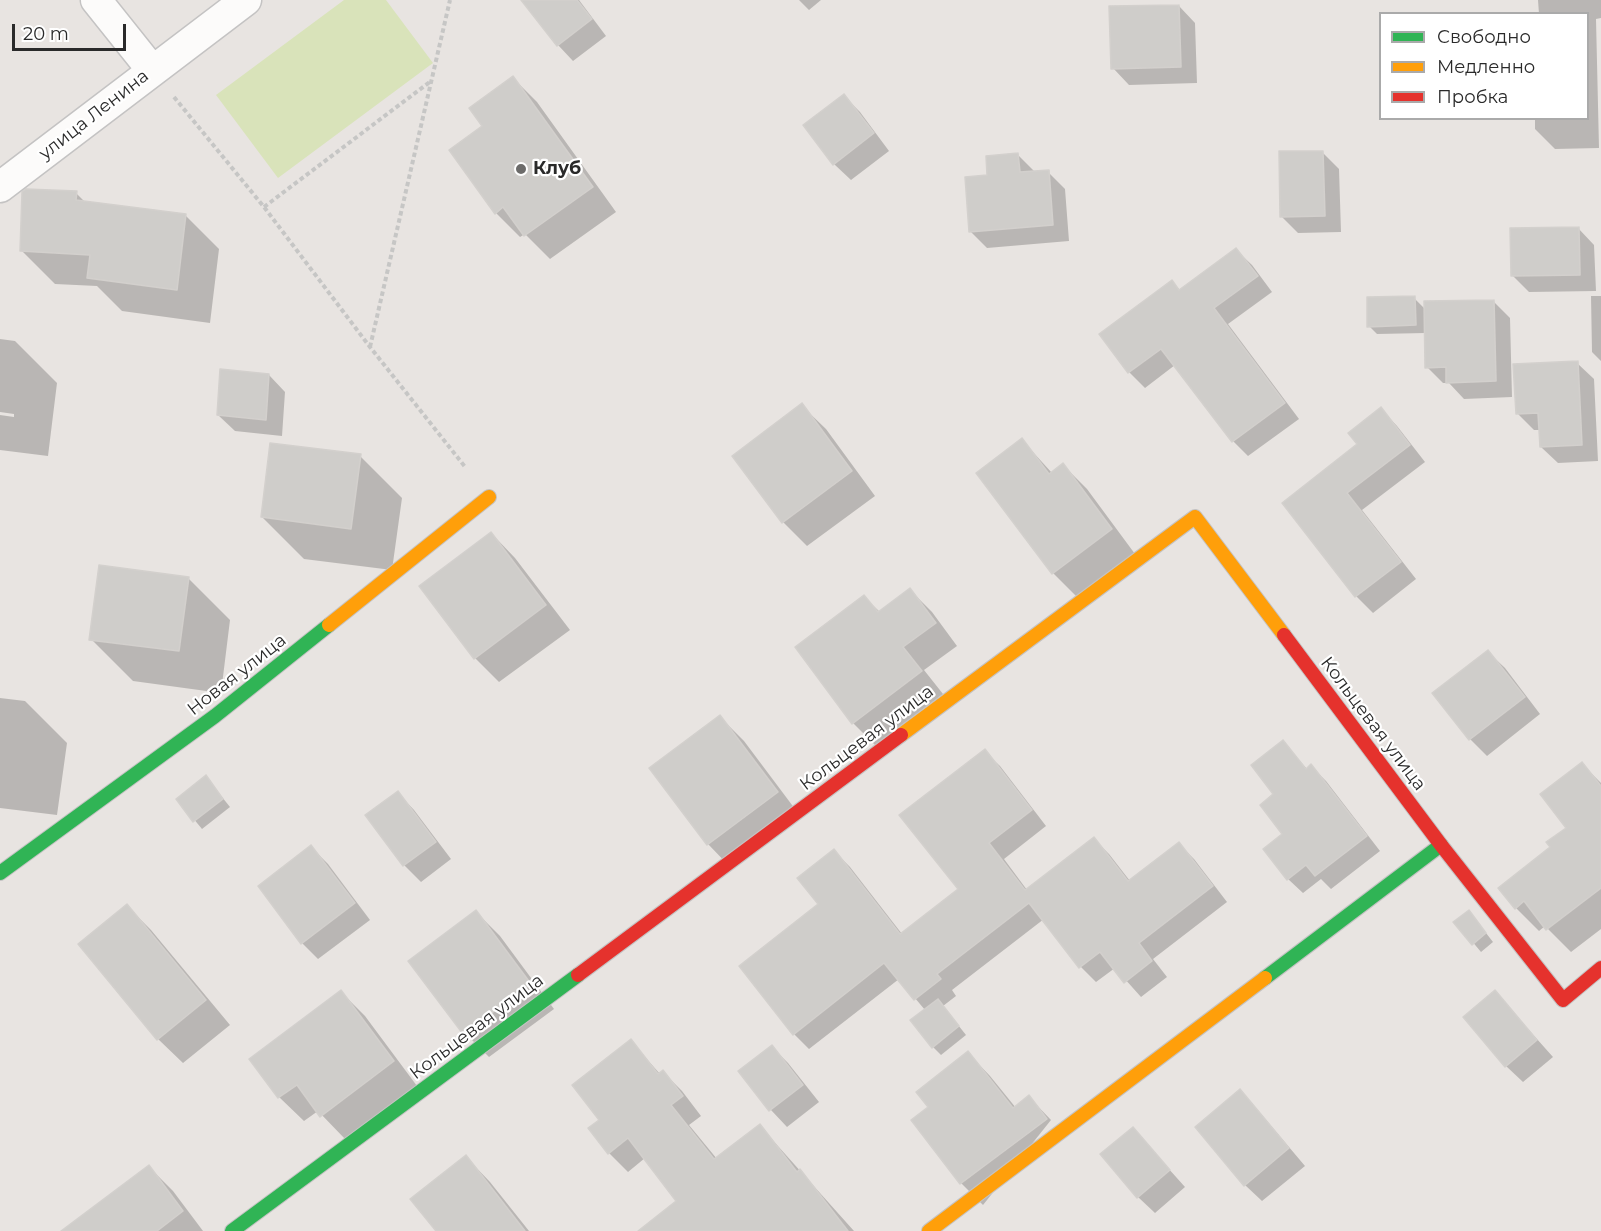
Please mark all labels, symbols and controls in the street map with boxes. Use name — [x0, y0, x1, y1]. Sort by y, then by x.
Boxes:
scale bar — [15, 12, 129, 50]
legend — [1379, 12, 1589, 120]
text: 20 m — [23, 23, 69, 45]
text: Свободно — [1437, 26, 1531, 48]
text: Медленно — [1437, 56, 1535, 78]
street label: улица Ленина — [35, 65, 153, 165]
text: Пробка — [1437, 86, 1508, 108]
place label: Клуб — [533, 158, 581, 180]
marker: Клуб — [514, 162, 528, 176]
street label: Новая улица — [183, 630, 291, 720]
street label: Кольцевая улица — [1316, 653, 1430, 795]
street label: Кольцевая улица — [796, 681, 938, 795]
street label: Кольцевая улица — [406, 970, 548, 1084]

